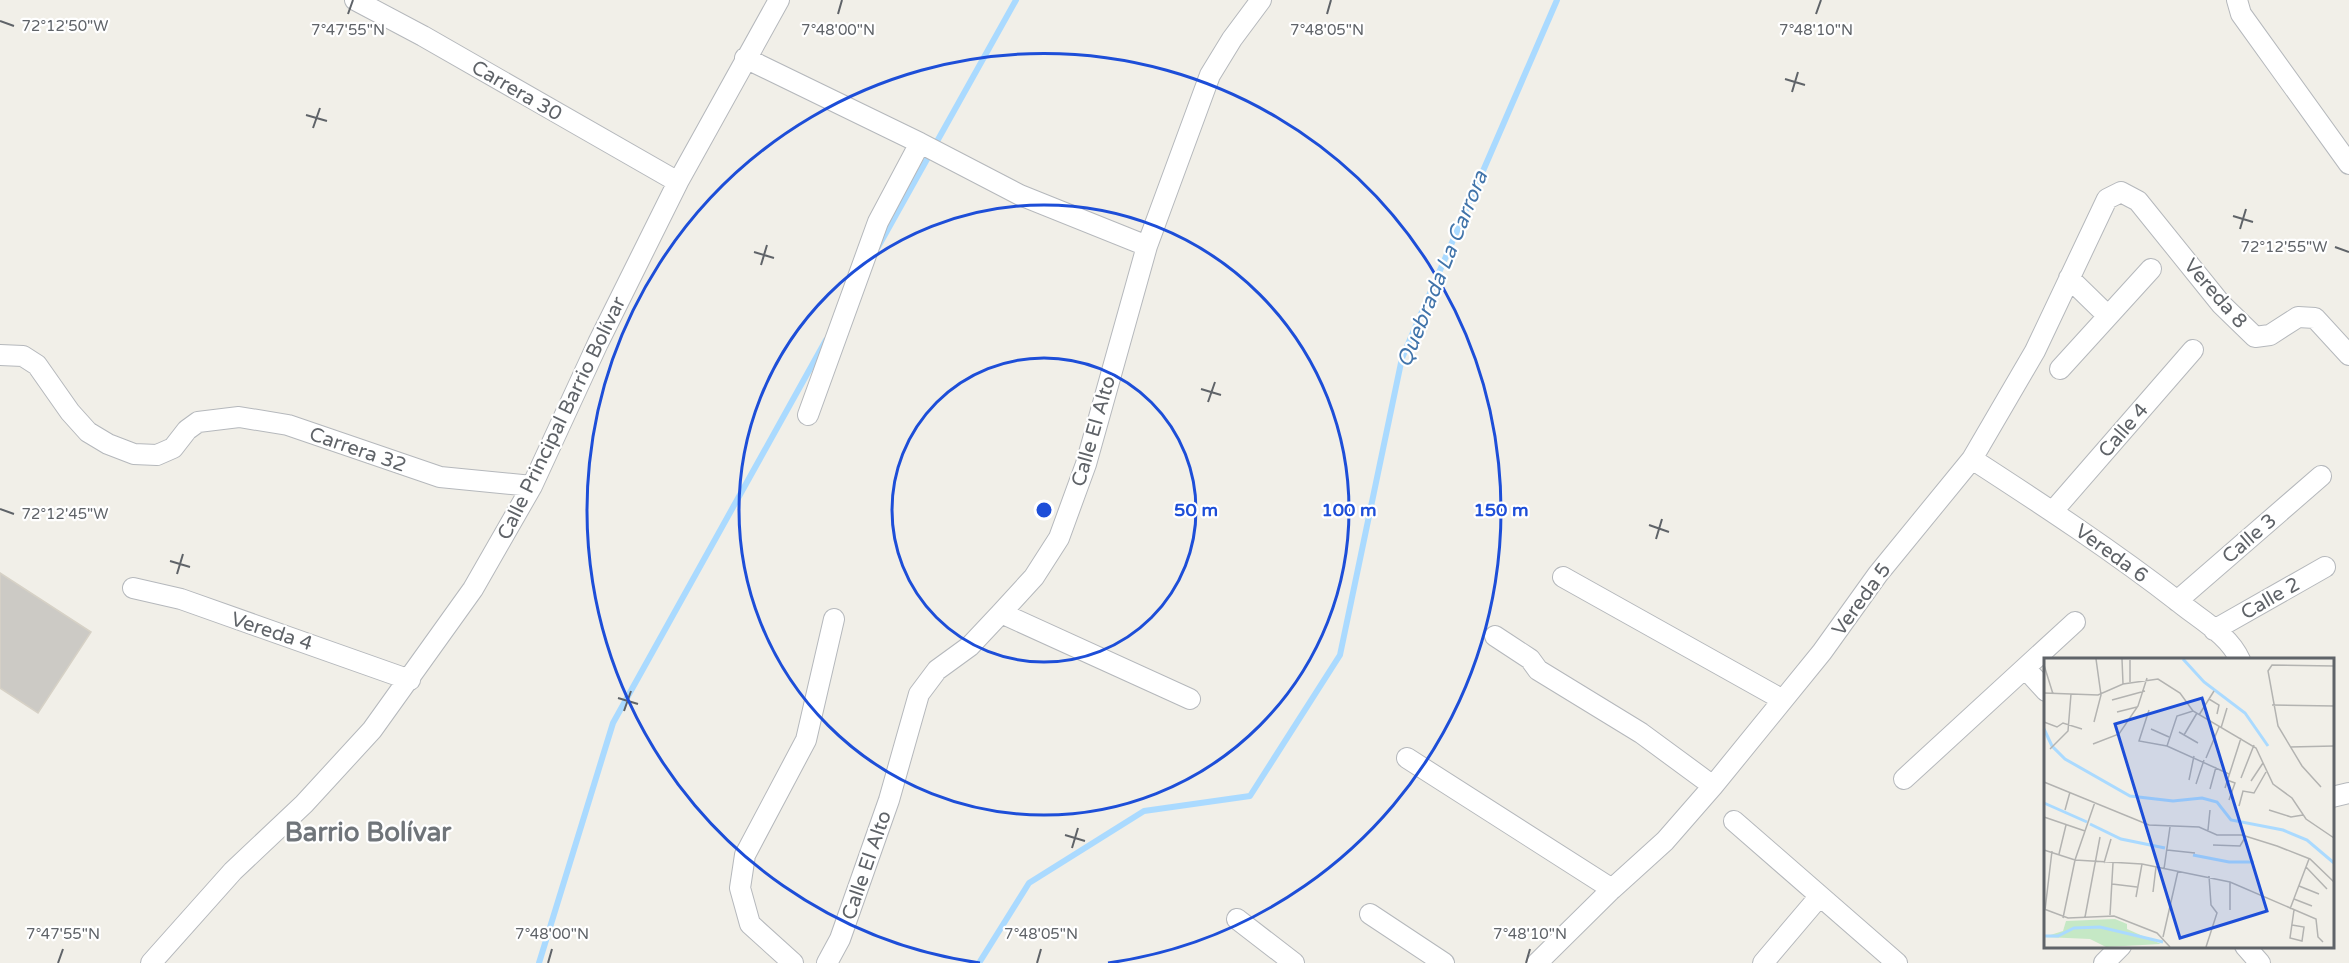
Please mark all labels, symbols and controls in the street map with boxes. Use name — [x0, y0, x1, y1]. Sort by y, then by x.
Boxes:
text: 72°12'50"W — [22, 17, 108, 35]
text: 7°47'55"N — [311, 21, 385, 39]
text: 7°48'00"N — [801, 21, 875, 39]
text: 7°48'05"N — [1290, 21, 1364, 39]
text: 7°48'10"N — [1779, 21, 1853, 39]
street label: Carrera 30 — [467, 55, 566, 126]
water label: Quebrada La Carrora — [1392, 166, 1494, 371]
text: 72°12'55"W — [2241, 238, 2327, 256]
street label: Vereda 8 — [2179, 254, 2252, 333]
street label: Calle Principal Barrio Bolívar — [492, 293, 631, 544]
street label: Calle El Alto — [1067, 373, 1121, 489]
street label: Calle 4 — [2094, 399, 2154, 463]
street label: Carrera 32 — [306, 422, 409, 478]
text: 50 m — [1174, 499, 1218, 521]
text: 100 m — [1321, 499, 1377, 521]
text: 150 m — [1473, 499, 1529, 521]
centre of rings — [1034, 500, 1054, 520]
text: 72°12'45"W — [22, 505, 108, 523]
street label: Calle 3 — [2218, 509, 2282, 569]
street label: Vereda 6 — [2070, 519, 2153, 588]
street label: Vereda 5 — [1827, 558, 1896, 641]
street label: Calle 2 — [2237, 572, 2304, 625]
street label: Vereda 4 — [228, 607, 316, 656]
inset map — [2044, 658, 2334, 948]
street label: Calle El Alto — [837, 808, 897, 923]
district label: Barrio Bolívar — [285, 817, 452, 848]
text: 7°47'55"N — [26, 925, 100, 943]
text: 7°48'00"N — [515, 925, 589, 943]
text: 7°48'05"N — [1004, 925, 1078, 943]
text: 7°48'10"N — [1493, 925, 1567, 943]

